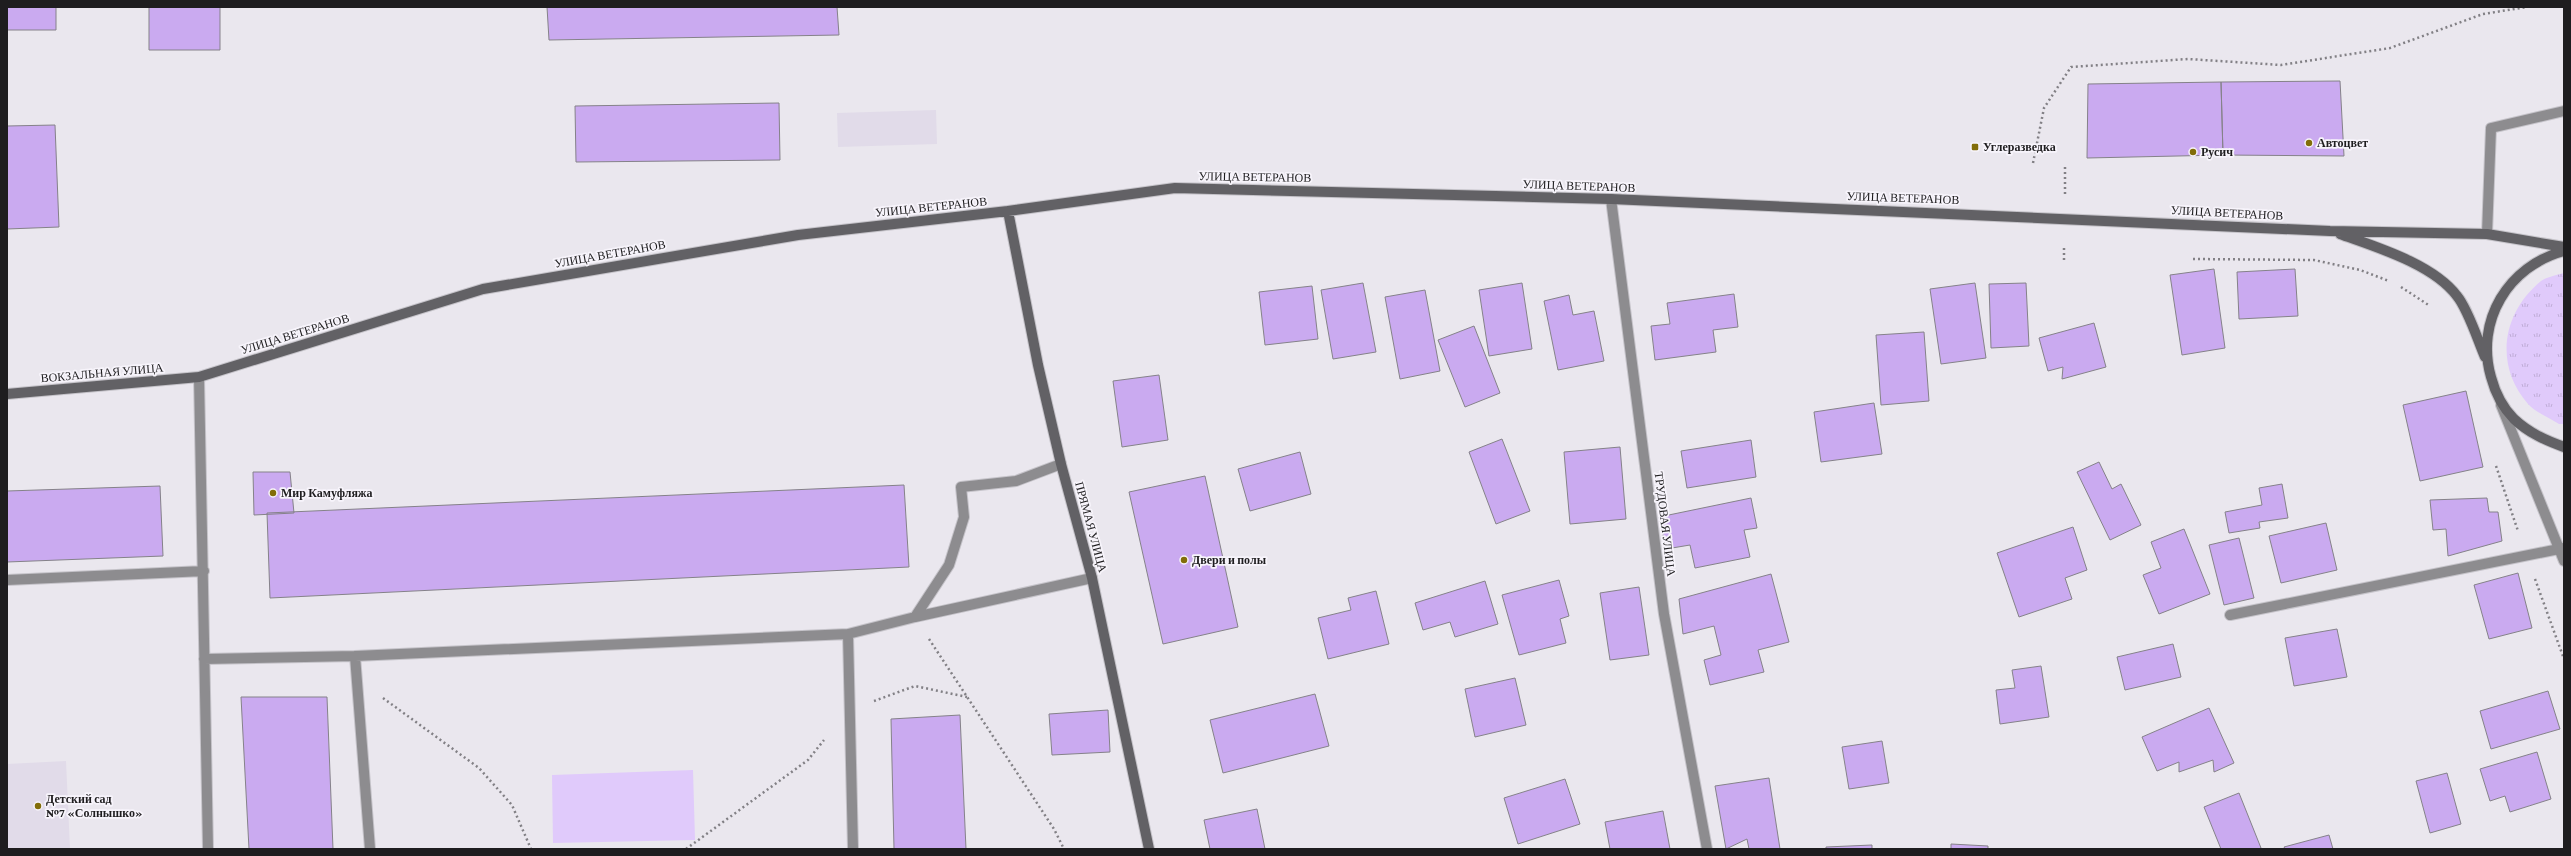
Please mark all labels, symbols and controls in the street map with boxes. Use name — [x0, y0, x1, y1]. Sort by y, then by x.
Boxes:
place label: Автоцвет — [2317, 136, 2368, 150]
marker: Автоцвет — [2304, 138, 2314, 148]
place label: Углеразведка — [1983, 140, 2056, 154]
marker: Углеразведка — [1970, 142, 1980, 152]
place label: Русич — [2201, 145, 2233, 159]
marker: Русич — [2188, 147, 2198, 157]
street label: УЛИЦА ВЕТЕРАНОВ — [1199, 169, 1311, 185]
street label: УЛИЦА ВЕТЕРАНОВ — [1522, 177, 1636, 195]
street label: УЛИЦА ВЕТЕРАНОВ — [1846, 189, 1960, 207]
street label: УЛИЦА ВЕТЕРАНОВ — [874, 194, 988, 220]
street label: УЛИЦА ВЕТЕРАНОВ — [2170, 203, 2284, 223]
street label: УЛИЦА ВЕТЕРАНОВ — [553, 237, 667, 271]
street label: УЛИЦА ВЕТЕРАНОВ — [239, 311, 351, 357]
street label: ВОКЗАЛЬНАЯ УЛИЦА — [40, 361, 164, 385]
street label: ТРУДОВАЯ УЛИЦА — [1652, 471, 1678, 577]
street label: ПРЯМАЯ УЛИЦА — [1072, 480, 1110, 574]
place label: Мир Камуфляжа — [281, 486, 373, 500]
marker: Мир Камуфляжа — [268, 488, 278, 498]
place label: Двери и полы — [1192, 553, 1267, 567]
marker: Двери и полы — [1179, 555, 1189, 565]
place label: Детский сад №7 «Солнышко» — [46, 792, 143, 820]
marker: Детский сад №7 «Солнышко» — [33, 801, 43, 811]

